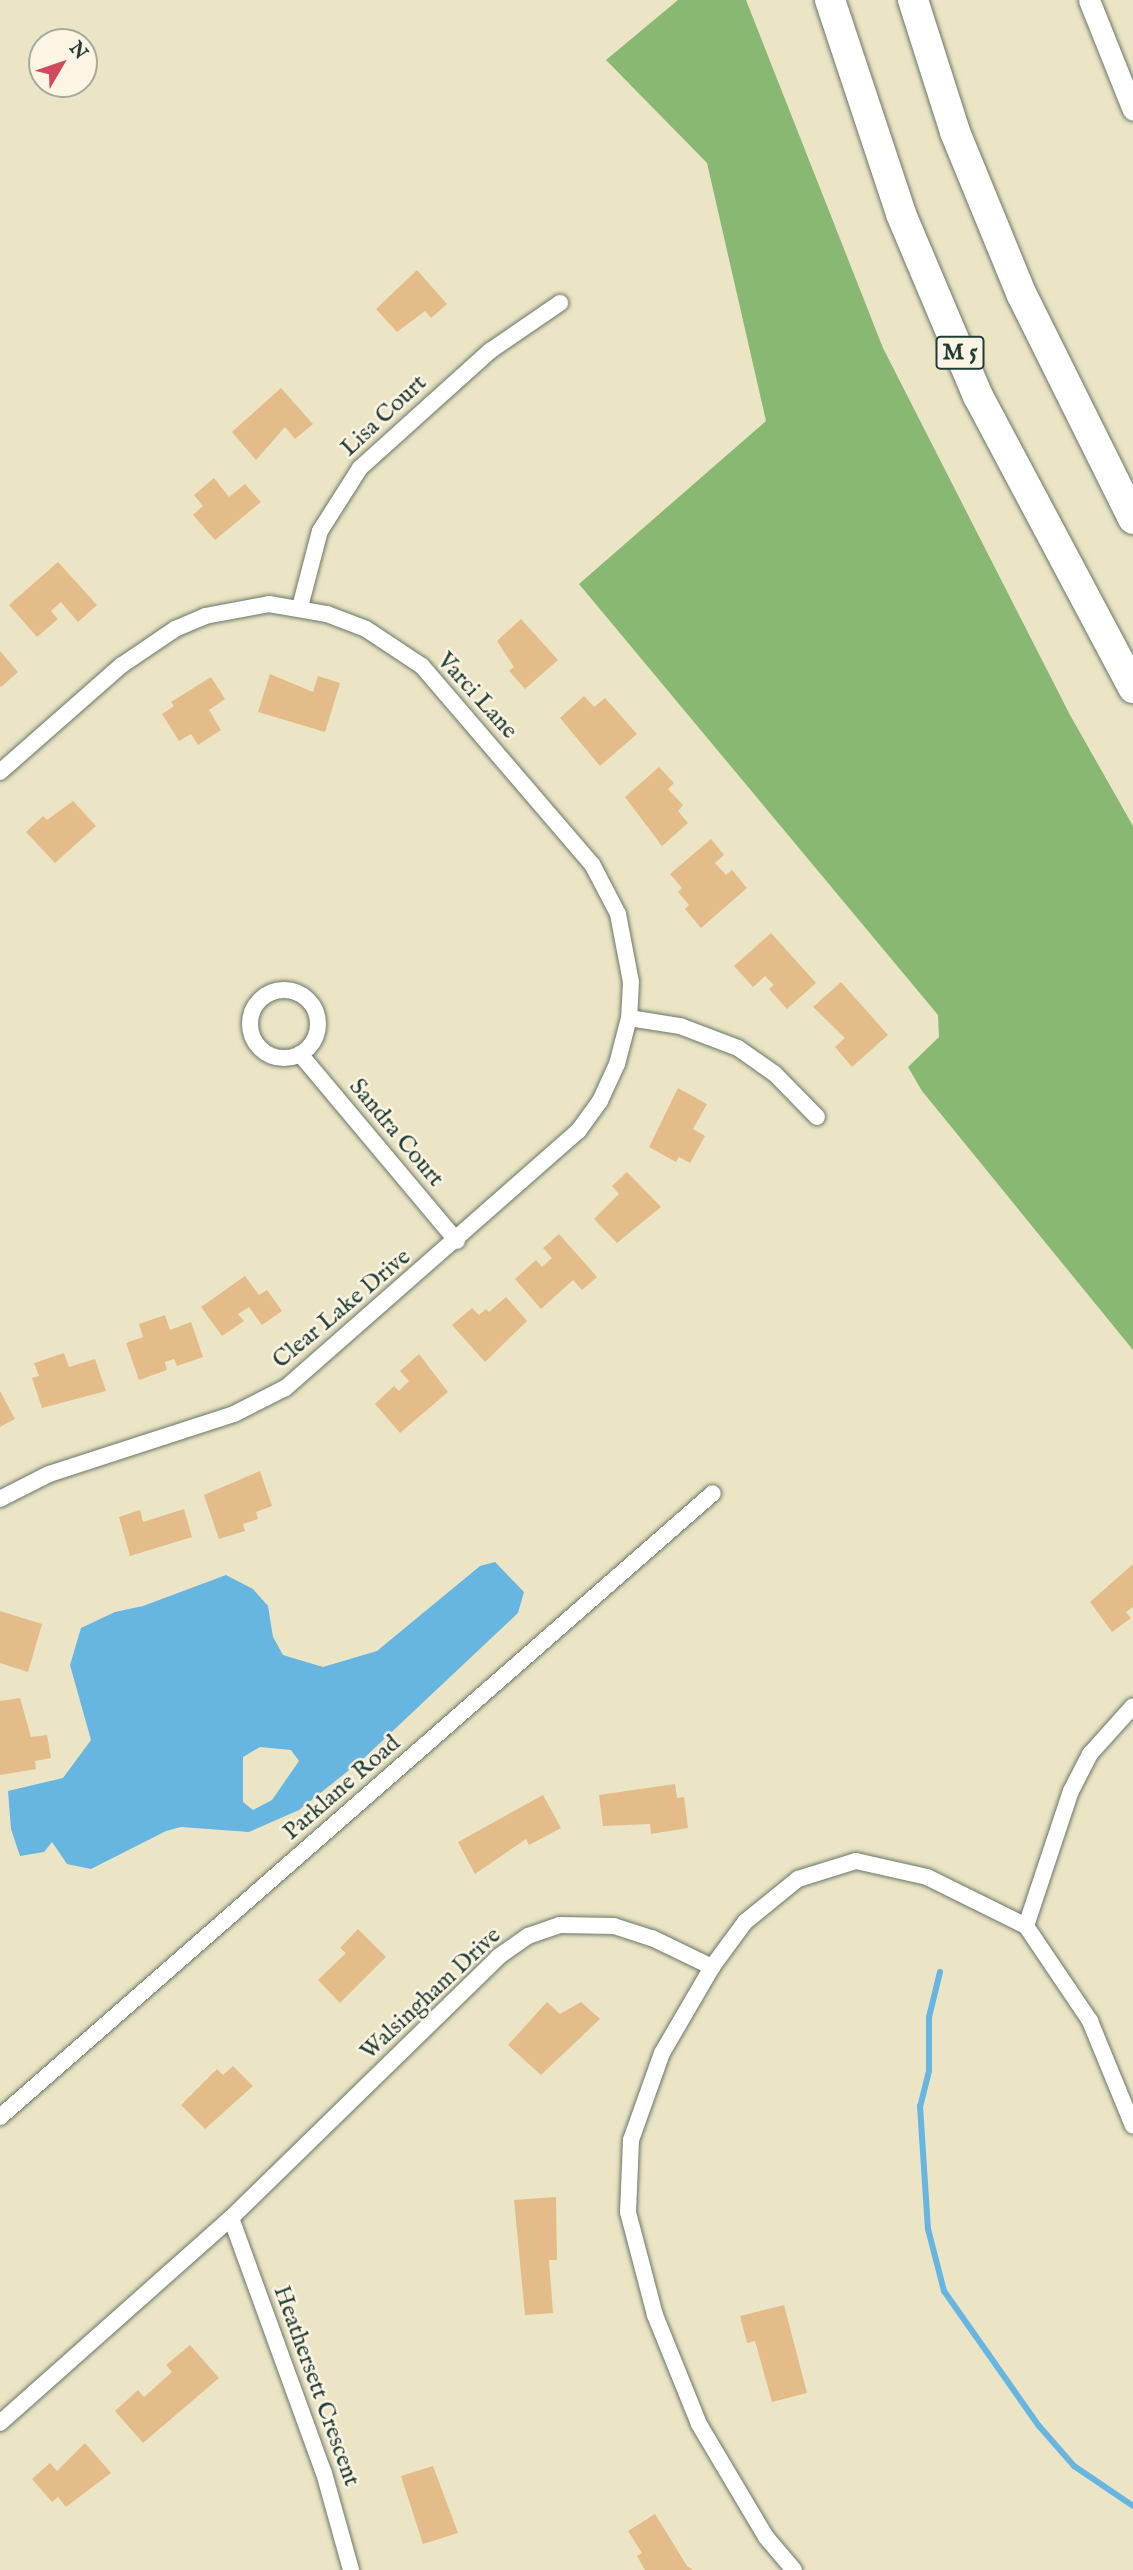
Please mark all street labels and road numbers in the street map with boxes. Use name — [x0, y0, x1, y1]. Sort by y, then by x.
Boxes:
road number: M 5 — [936, 334, 984, 372]
street label: Lisa Court — [335, 369, 433, 463]
street label: Varci Lane — [431, 647, 523, 745]
street label: Sandra Court — [342, 1073, 450, 1193]
street label: Clear Lake Drive — [267, 1243, 417, 1375]
street label: Parklane Road — [278, 1729, 406, 1847]
street label: Walsingham Drive — [355, 1921, 507, 2067]
street label: Heathersett Crescent — [266, 2282, 366, 2490]

